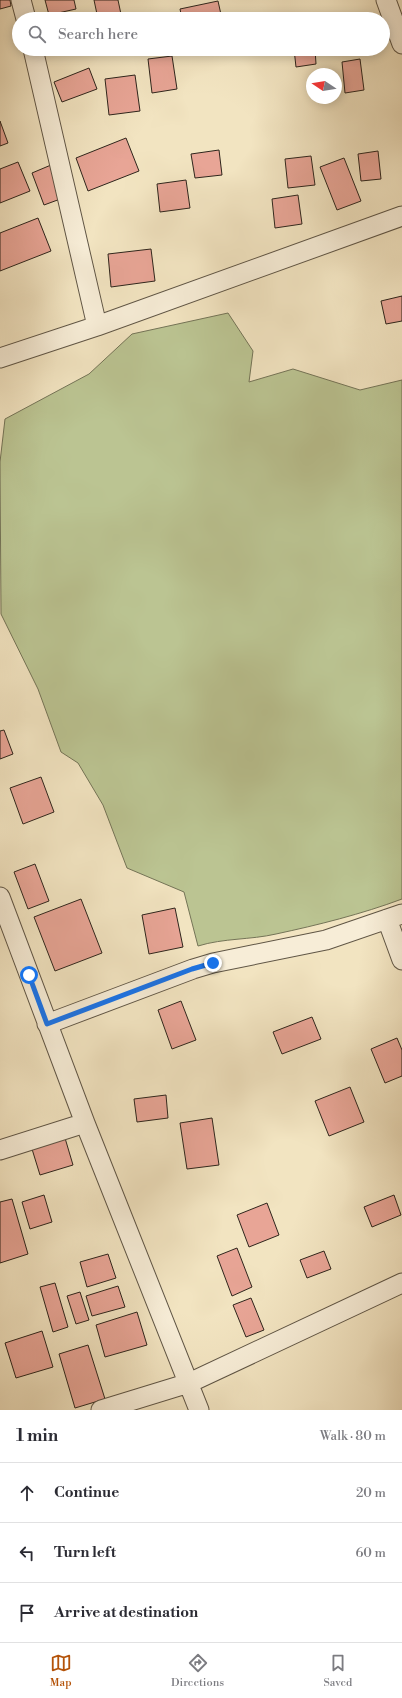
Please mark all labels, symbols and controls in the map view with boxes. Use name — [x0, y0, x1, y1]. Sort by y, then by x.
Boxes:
search box — [12, 12, 390, 56]
icon: search — [26, 23, 48, 45]
text: Search here — [58, 25, 138, 44]
north arrow — [306, 68, 342, 104]
route end — [204, 954, 222, 972]
route start — [20, 966, 38, 984]
text: 1 min — [16, 1425, 58, 1447]
text: Walk · 80 m — [320, 1428, 386, 1444]
icon: ahead — [16, 1482, 38, 1504]
text: Continue — [54, 1483, 119, 1502]
text: 20 m — [356, 1485, 386, 1501]
icon: left — [16, 1542, 38, 1564]
text: Turn left — [54, 1543, 116, 1562]
text: 60 m — [355, 1545, 386, 1561]
icon: arrive — [16, 1602, 38, 1624]
text: Arrive at destination — [54, 1603, 198, 1622]
tab: Map — [50, 1652, 72, 1690]
tab: Directions — [171, 1652, 224, 1690]
tab: Saved — [323, 1652, 352, 1690]

